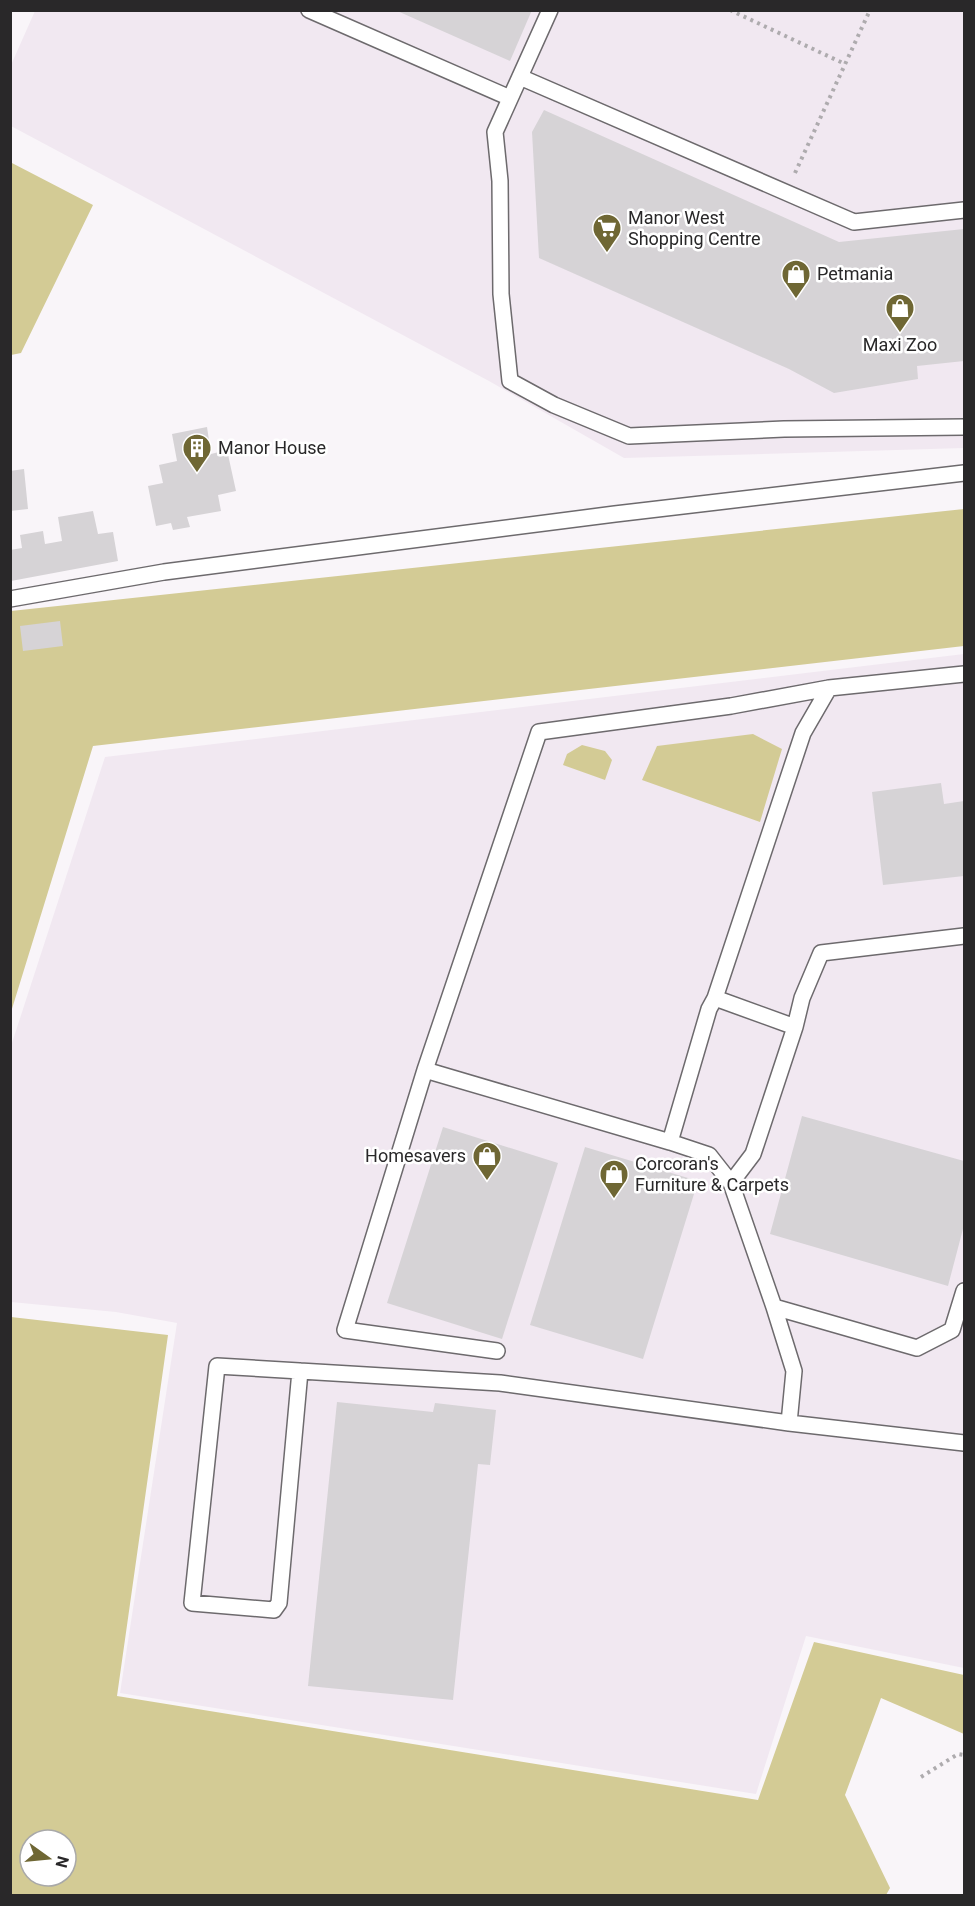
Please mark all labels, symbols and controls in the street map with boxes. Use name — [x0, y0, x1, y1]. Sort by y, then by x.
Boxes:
place label: Manor West Shopping Centre — [628, 207, 761, 249]
supermarket icon: Manor West Shopping Centre — [591, 212, 623, 254]
shop icon: Petmania — [780, 258, 812, 300]
place label: Petmania — [817, 263, 893, 284]
shop icon: Maxi Zoo — [884, 292, 916, 334]
place label: Maxi Zoo — [863, 334, 937, 355]
building icon: Manor House — [181, 432, 213, 474]
place label: Manor House — [218, 437, 326, 458]
shop icon: Homesavers — [471, 1140, 503, 1182]
place label: Homesavers — [365, 1145, 466, 1166]
place label: Corcoran's Furniture & Carpets — [635, 1153, 789, 1195]
shop icon: Corcoran's Furniture & Carpets — [598, 1158, 630, 1200]
north arrow — [18, 1828, 78, 1888]
text: N — [51, 1854, 73, 1870]

